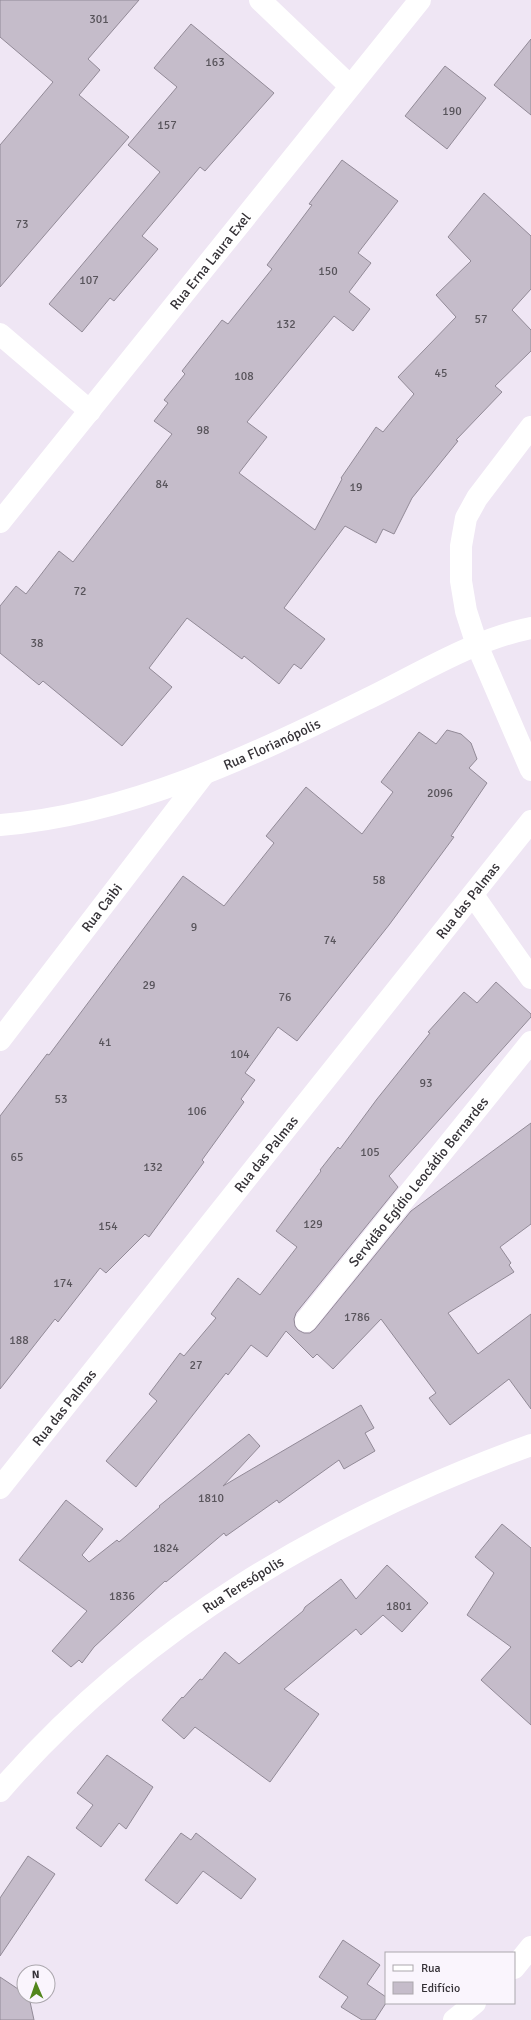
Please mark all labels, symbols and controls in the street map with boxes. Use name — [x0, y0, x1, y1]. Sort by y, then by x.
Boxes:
house number: 301 — [89, 12, 109, 27]
house number: 163 — [205, 55, 225, 70]
house number: 190 — [442, 104, 462, 119]
house number: 157 — [157, 118, 177, 133]
street label: Rua Erna Laura Exel — [166, 209, 254, 313]
house number: 73 — [16, 217, 28, 232]
house number: 150 — [318, 264, 338, 279]
house number: 107 — [79, 273, 99, 288]
house number: 57 — [475, 312, 487, 327]
house number: 132 — [276, 317, 296, 332]
house number: 45 — [435, 366, 447, 381]
house number: 108 — [234, 369, 254, 384]
house number: 98 — [197, 423, 209, 438]
house number: 84 — [156, 477, 169, 492]
house number: 19 — [350, 480, 362, 495]
house number: 72 — [74, 584, 86, 599]
house number: 38 — [31, 636, 43, 651]
street label: Rua Florianópolis — [221, 715, 323, 773]
house number: 2096 — [427, 786, 453, 801]
street label: Rua das Palmas — [432, 859, 503, 942]
house number: 58 — [373, 873, 385, 888]
street label: Rua Caibi — [78, 880, 126, 935]
house number: 9 — [191, 920, 197, 935]
house number: 74 — [324, 933, 337, 948]
house number: 29 — [143, 978, 155, 993]
house number: 76 — [279, 990, 291, 1005]
house number: 41 — [99, 1035, 111, 1050]
house number: 104 — [230, 1047, 250, 1062]
house number: 93 — [420, 1076, 432, 1091]
house number: 53 — [55, 1092, 67, 1107]
street label: Servidão Egídio Leocádio Bernardes — [345, 1093, 492, 1270]
house number: 106 — [187, 1104, 207, 1119]
street label: Rua das Palmas — [230, 1112, 302, 1196]
house number: 105 — [360, 1145, 380, 1160]
house number: 65 — [11, 1150, 23, 1165]
house number: 132 — [143, 1160, 163, 1175]
house number: 129 — [303, 1217, 323, 1232]
house number: 154 — [98, 1219, 118, 1234]
house number: 174 — [53, 1276, 73, 1291]
house number: 1786 — [344, 1310, 370, 1325]
house number: 188 — [9, 1333, 29, 1348]
house number: 27 — [190, 1358, 202, 1373]
street label: Rua das Palmas — [29, 1366, 100, 1449]
house number: 1810 — [198, 1491, 224, 1506]
house number: 1824 — [153, 1541, 179, 1556]
street label: Rua Teresópolis — [199, 1553, 287, 1617]
house number: 1836 — [109, 1589, 135, 1604]
house number: 1801 — [386, 1599, 412, 1614]
legend — [385, 1952, 515, 2004]
text: Rua — [421, 1961, 441, 1976]
north arrow — [16, 1964, 56, 2004]
text: N — [32, 1968, 40, 1981]
text: Edifício — [421, 1981, 460, 1996]

